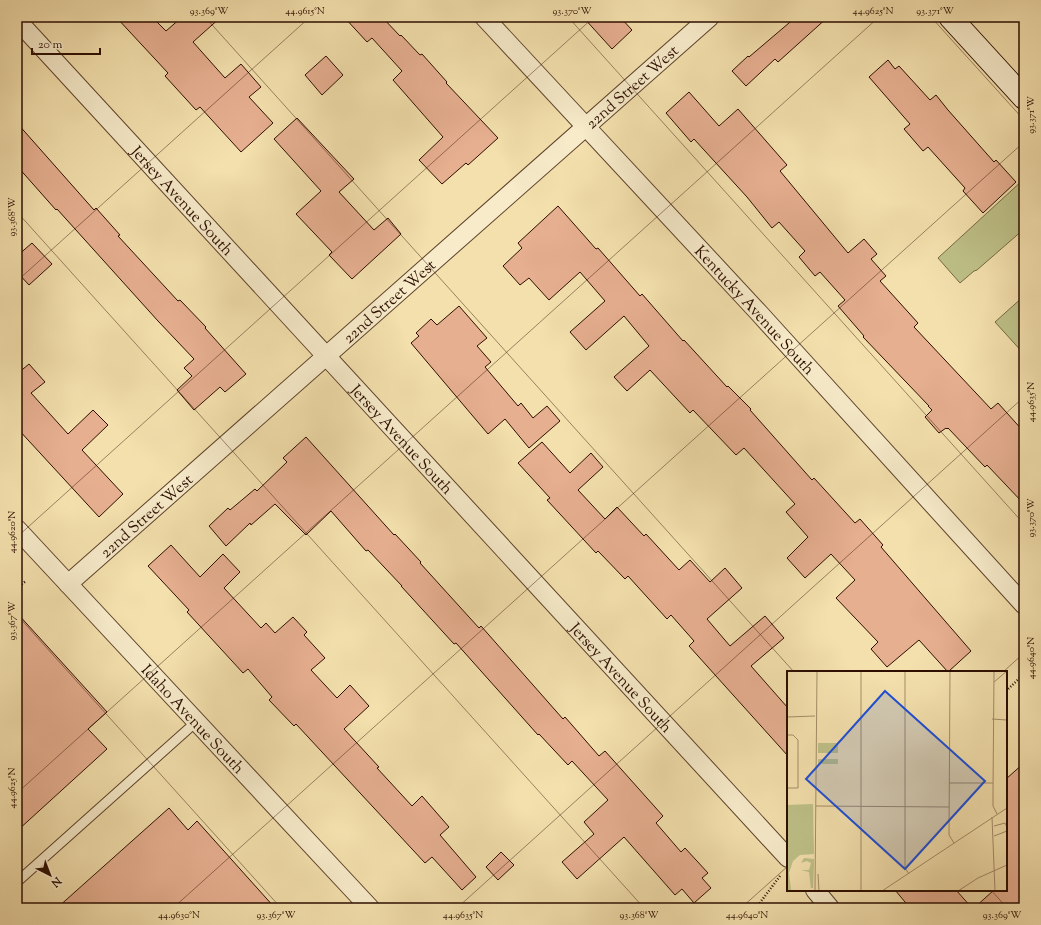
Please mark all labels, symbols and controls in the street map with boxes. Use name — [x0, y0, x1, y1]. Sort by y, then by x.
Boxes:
text: 93.369°W — [190, 4, 228, 19]
text: 44.9615°N — [285, 4, 325, 19]
text: 93.370°W — [552, 4, 592, 19]
text: 44.9625°N — [853, 4, 893, 19]
text: 93.371°W — [916, 4, 954, 19]
scale bar — [32, 30, 100, 56]
text: 20 m — [38, 36, 63, 54]
street label: 22nd Street West — [582, 40, 685, 135]
text: 93.371°W — [1024, 96, 1039, 134]
street label: Jersey Avenue South — [124, 141, 238, 263]
text: 93.368°W — [5, 197, 20, 237]
street label: Kentucky Avenue South — [688, 241, 819, 382]
street label: 22nd Street West — [339, 255, 442, 350]
street label: Jersey Avenue South — [343, 380, 457, 501]
text: 44.9635°N — [1024, 382, 1039, 422]
street label: 22nd Street West — [96, 469, 199, 564]
text: 93.370°W — [1024, 498, 1039, 538]
text: 44.9620°N — [5, 511, 20, 553]
text: 93.367°W — [5, 601, 20, 641]
street label: Jersey Avenue South — [562, 618, 677, 739]
text: 44.9640°N — [1024, 637, 1039, 679]
street label: Idaho Avenue South — [135, 660, 249, 781]
inset map — [787, 671, 1007, 891]
text: 44.9625°N — [5, 768, 20, 808]
north arrow — [30, 855, 70, 895]
text: N — [47, 872, 65, 891]
text: 44.9630°N — [158, 908, 200, 923]
text: 93.367°W — [256, 908, 296, 923]
text: 44.9635°N — [443, 908, 483, 923]
text: 93.368°W — [619, 908, 659, 923]
text: 44.9640°N — [726, 908, 768, 923]
text: 93.369°W — [983, 908, 1021, 923]

